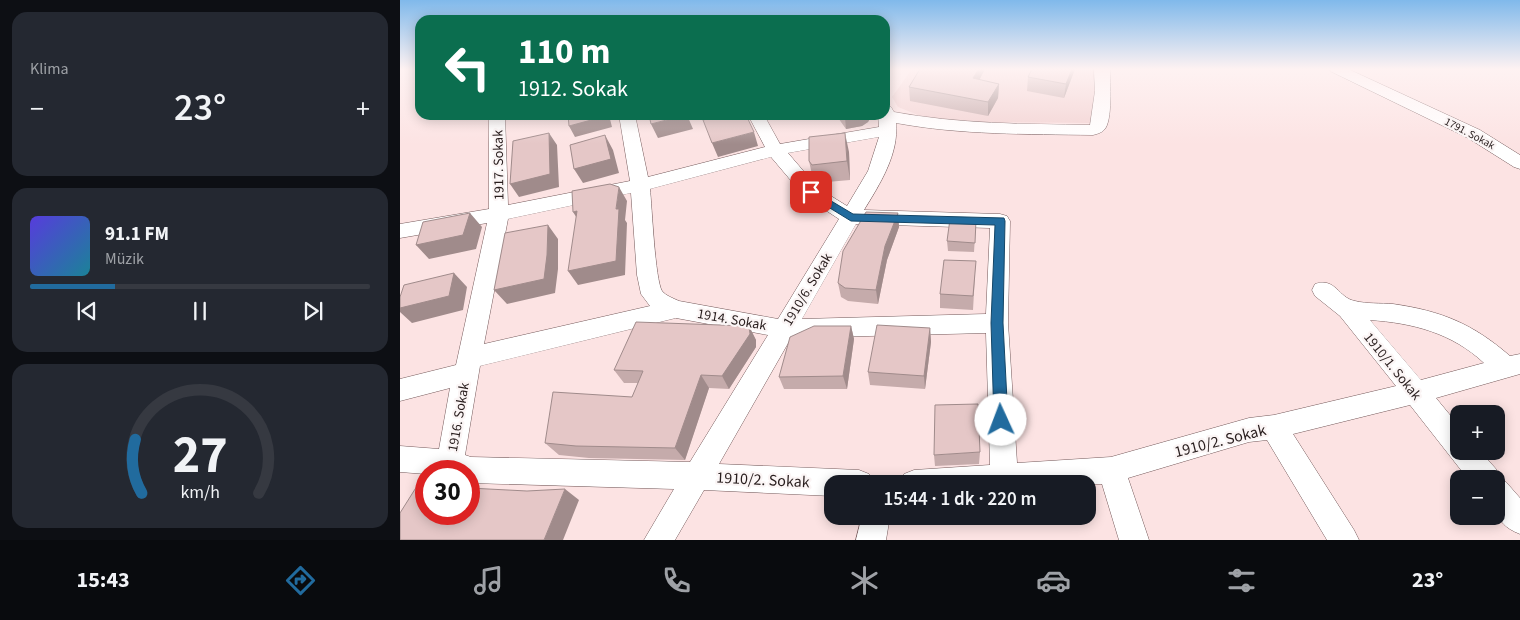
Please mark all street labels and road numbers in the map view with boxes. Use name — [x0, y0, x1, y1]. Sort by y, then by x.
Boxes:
street label: 1791. Sokak — [1442, 114, 1498, 153]
street label: 1917. Sokak — [488, 130, 510, 200]
street label: 1910/6. Sokak — [778, 249, 838, 330]
street label: 1914. Sokak — [696, 304, 768, 336]
street label: 1910/1. Sokak — [1359, 329, 1426, 405]
street label: 1916. Sokak — [443, 381, 475, 453]
street label: 1910/2. Sokak — [1172, 419, 1268, 463]
street label: 1910/2. Sokak — [716, 467, 810, 493]

